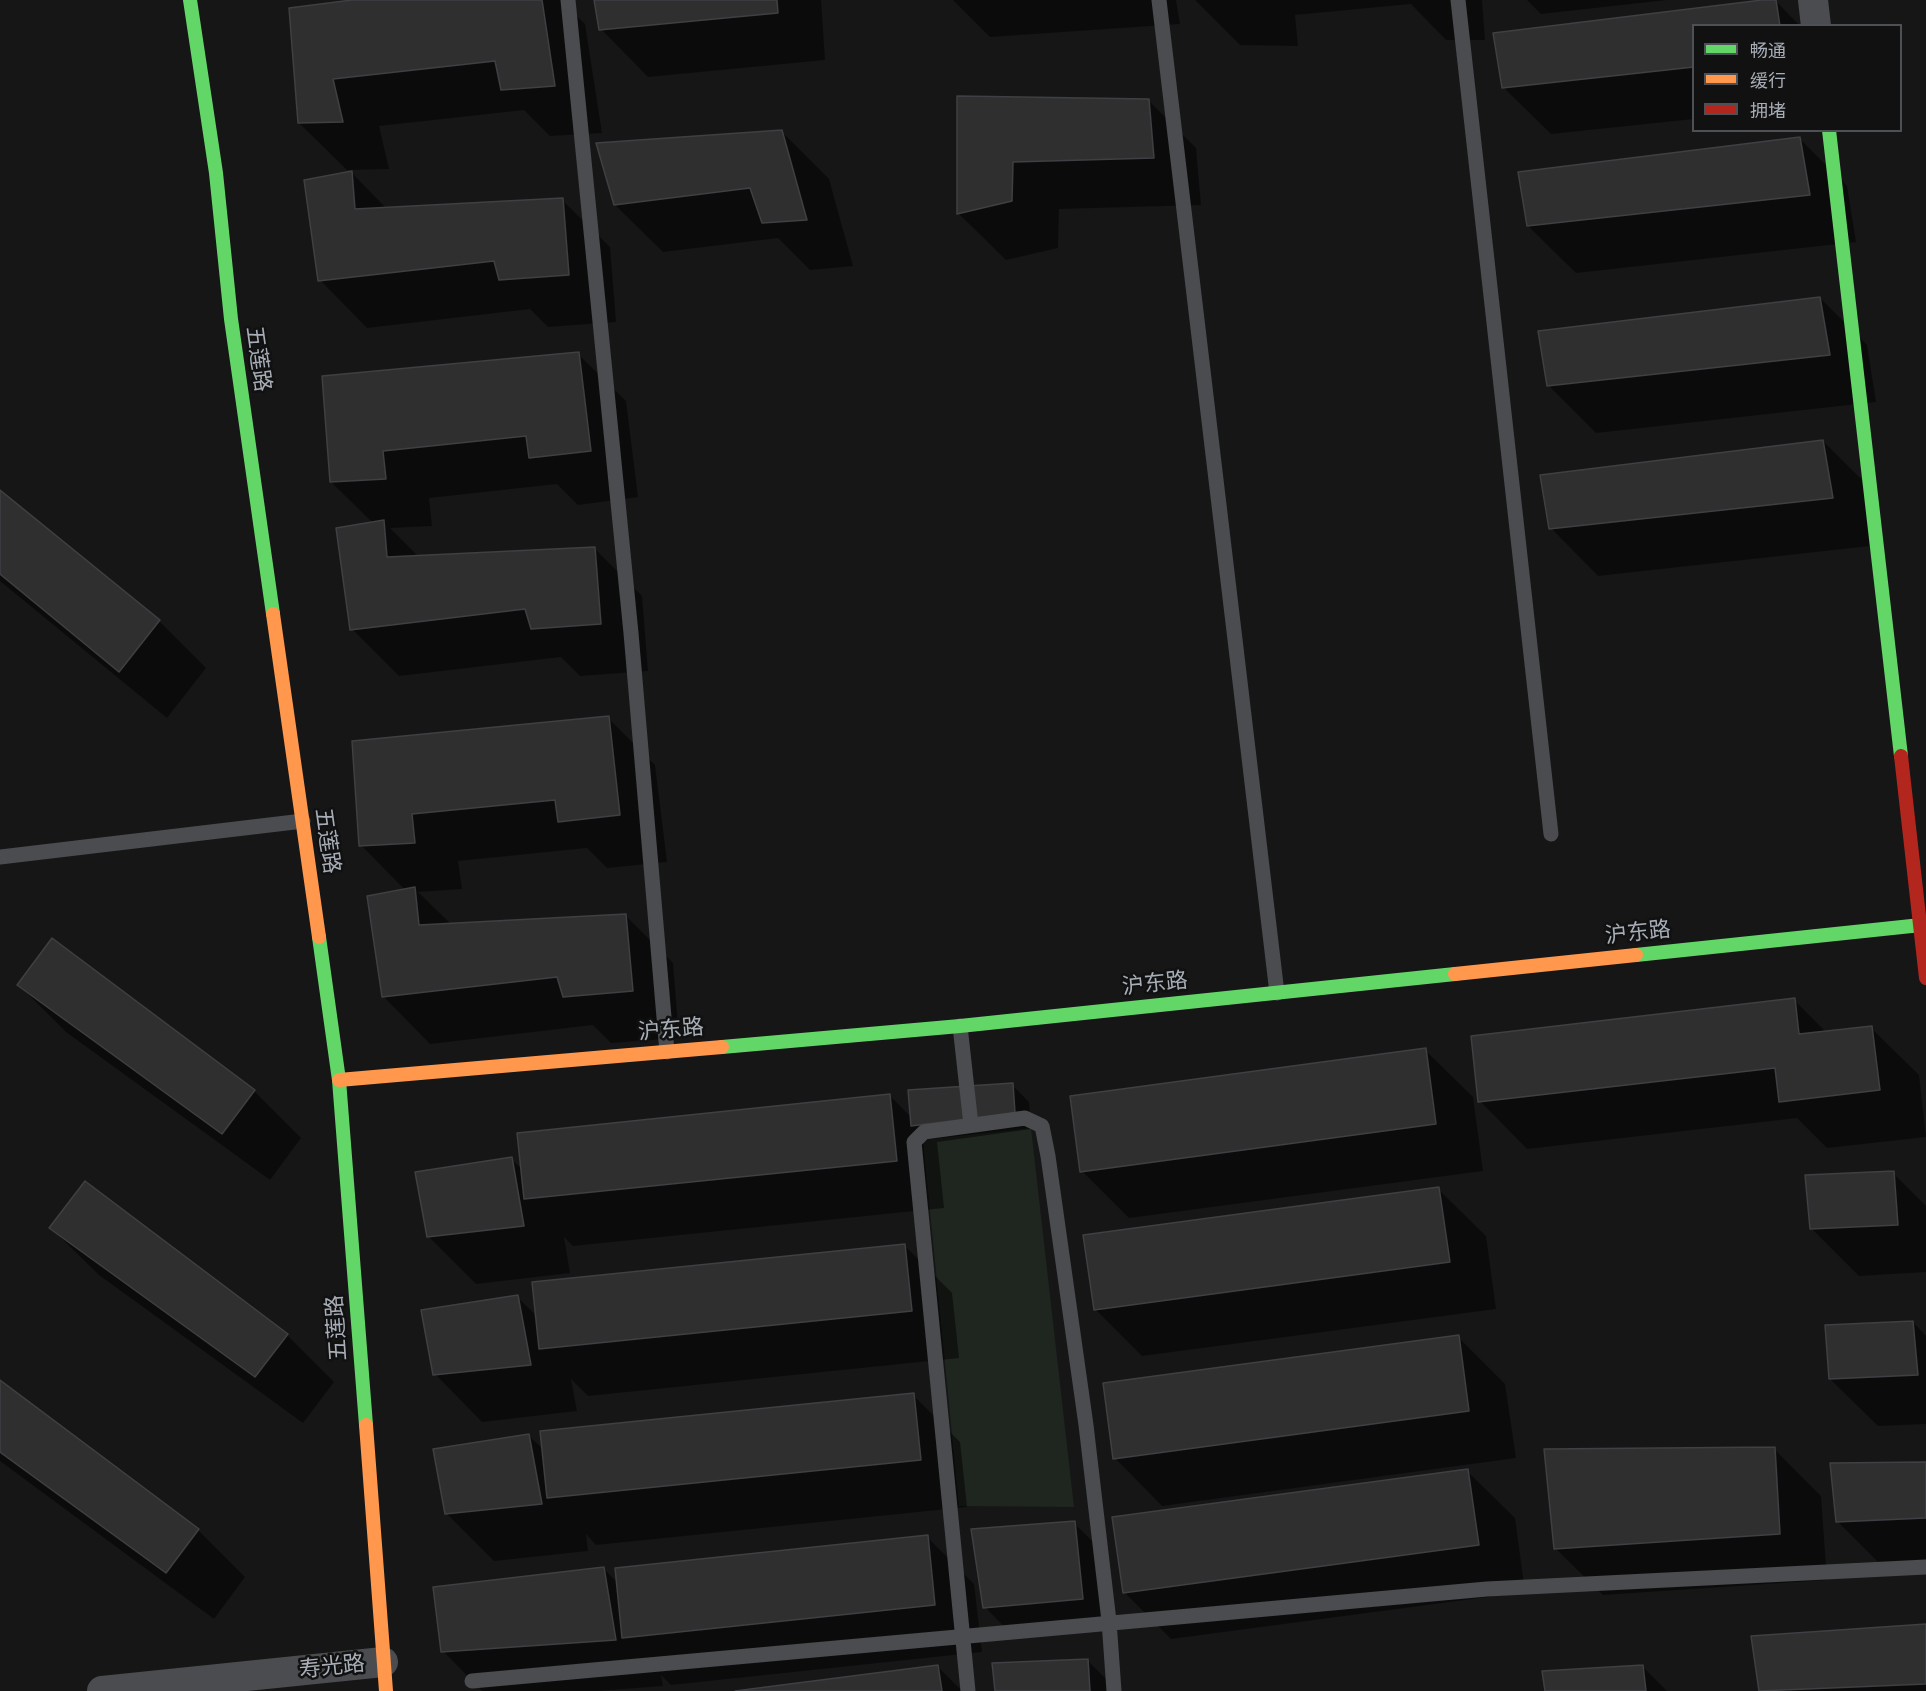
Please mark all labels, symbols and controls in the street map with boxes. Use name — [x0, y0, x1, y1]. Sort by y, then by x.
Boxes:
legend — [1692, 24, 1902, 132]
text: 畅通 — [1750, 40, 1786, 62]
text: 缓行 — [1750, 70, 1786, 92]
text: 拥堵 — [1750, 100, 1786, 122]
street label: 五莲路 — [240, 324, 276, 394]
street label: 五莲路 — [309, 806, 345, 876]
street label: 沪东路 — [1604, 916, 1672, 950]
street label: 沪东路 — [1121, 967, 1189, 1001]
street label: 沪东路 — [637, 1014, 705, 1046]
street label: 五莲路 — [322, 1294, 352, 1362]
street label: 寿光路 — [298, 1650, 366, 1684]

